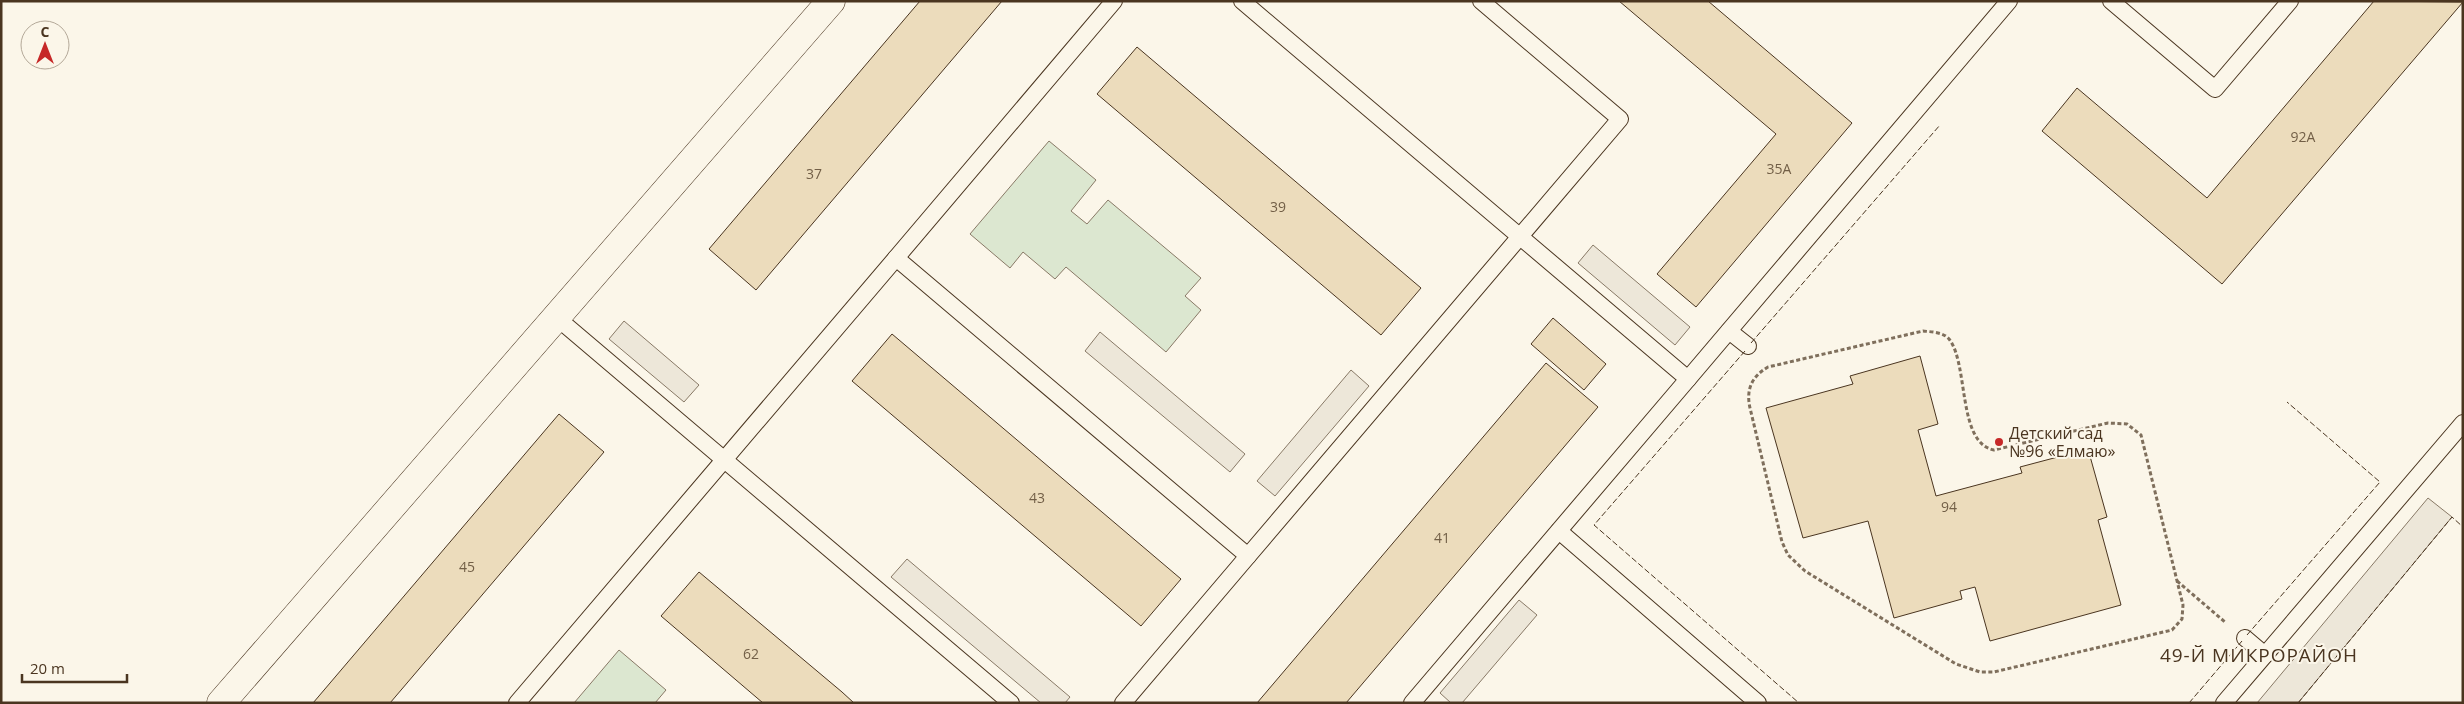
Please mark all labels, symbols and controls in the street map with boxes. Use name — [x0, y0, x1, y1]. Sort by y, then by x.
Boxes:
north arrow — [20, 20, 70, 70]
text: С — [41, 22, 50, 41]
house number: 92А — [2291, 127, 2316, 146]
house number: 35А — [1767, 159, 1792, 178]
house number: 37 — [806, 164, 822, 183]
house number: 39 — [1270, 197, 1286, 216]
place label: Детский сад №96 «Елмаю» — [2009, 422, 2116, 462]
marker: Детский сад №96 «Елмаю» — [1993, 436, 2005, 448]
house number: 43 — [1029, 488, 1045, 507]
house number: 94 — [1941, 497, 1957, 516]
house number: 41 — [1434, 528, 1450, 547]
house number: 45 — [459, 557, 475, 576]
district label: 49-Й МИКРОРАЙОН — [2160, 642, 2358, 668]
house number: 62 — [743, 644, 759, 663]
scale bar — [22, 652, 128, 684]
text: 20 m — [30, 658, 65, 678]

